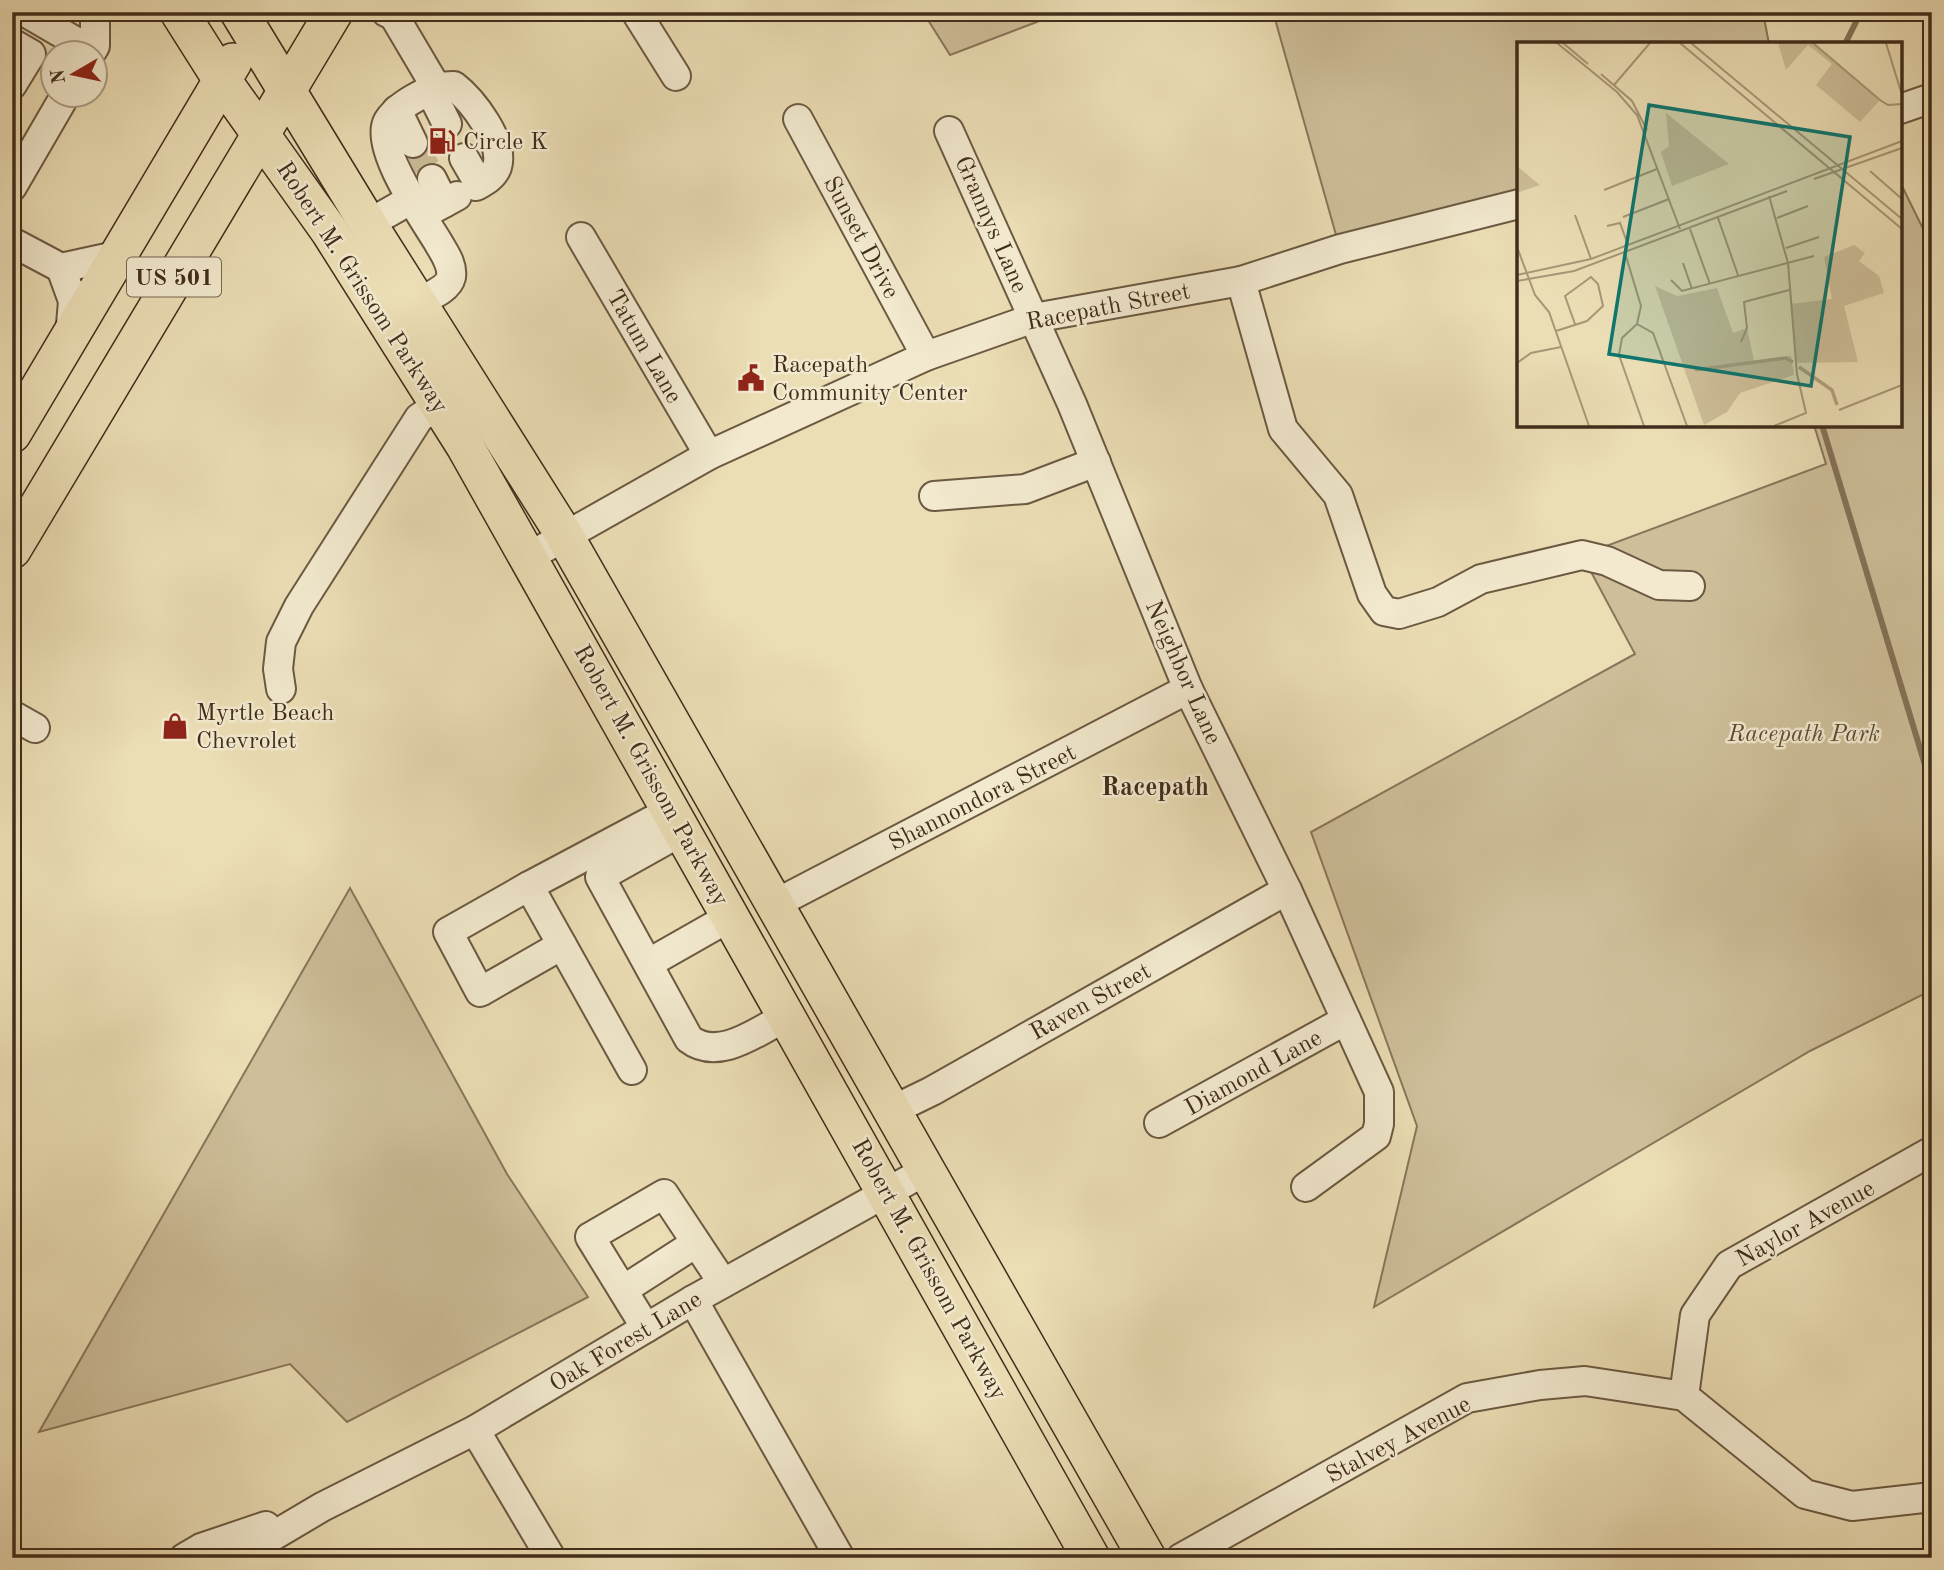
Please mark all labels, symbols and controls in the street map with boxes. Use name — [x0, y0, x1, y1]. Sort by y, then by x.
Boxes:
north arrow — [38, 38, 108, 108]
inset map — [1517, 42, 1902, 427]
text: N — [49, 67, 70, 85]
fuel station icon: Circle K — [427, 126, 457, 156]
place label: Circle K — [463, 131, 548, 155]
street label: Grannys Lane — [949, 153, 1031, 297]
street label: Robert M. Grissom Parkway — [271, 158, 452, 418]
street label: Sunset Drive — [818, 173, 902, 303]
road number: US 501 — [127, 258, 221, 296]
street label: Racepath Street — [1024, 280, 1192, 336]
street label: Tatum Lane — [601, 286, 685, 408]
place label: Racepath Community Center — [772, 354, 968, 406]
public building icon: Racepath Community Center — [736, 363, 766, 393]
street label: Neighbor Lane — [1140, 597, 1225, 748]
street label: Robert M. Grissom Parkway — [568, 641, 732, 911]
place label: Myrtle Beach Chevrolet — [196, 702, 334, 754]
shop icon: Myrtle Beach Chevrolet — [160, 711, 190, 741]
park label: Racepath Park — [1727, 723, 1880, 747]
street label: Shannondora Street — [885, 741, 1081, 856]
district label: Racepath — [1101, 775, 1209, 801]
street label: Raven Street — [1026, 960, 1155, 1046]
street label: Diamond Lane — [1182, 1026, 1326, 1121]
street label: Robert M. Grissom Parkway — [846, 1135, 1010, 1405]
street label: Naylor Avenue — [1733, 1177, 1879, 1273]
street label: Oak Forest Lane — [546, 1288, 706, 1397]
street label: Stalvey Avenue — [1323, 1393, 1475, 1489]

